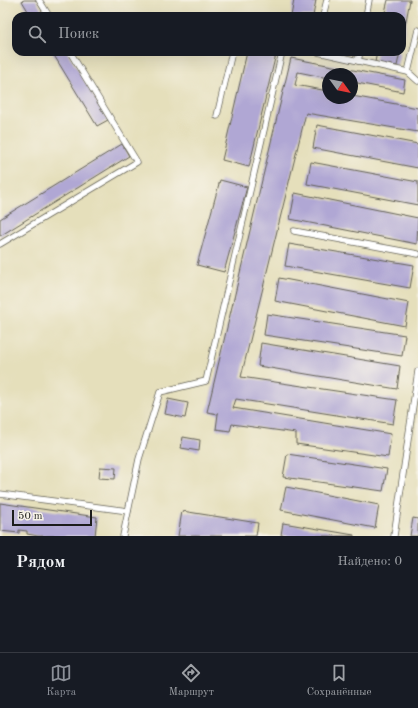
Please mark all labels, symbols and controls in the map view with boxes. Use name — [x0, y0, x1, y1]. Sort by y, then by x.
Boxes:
search box — [12, 12, 406, 56]
icon: search — [26, 23, 48, 45]
text: Поиск — [58, 27, 99, 42]
north arrow — [322, 68, 358, 104]
scale bar — [12, 508, 92, 527]
text: 50 m — [18, 511, 43, 522]
text: Рядом — [16, 554, 65, 571]
text: Найдено: 0 — [338, 555, 402, 568]
tab: Карта — [46, 662, 76, 700]
tab: Маршрут — [169, 662, 214, 700]
tab: Сохранённые — [307, 662, 372, 700]

